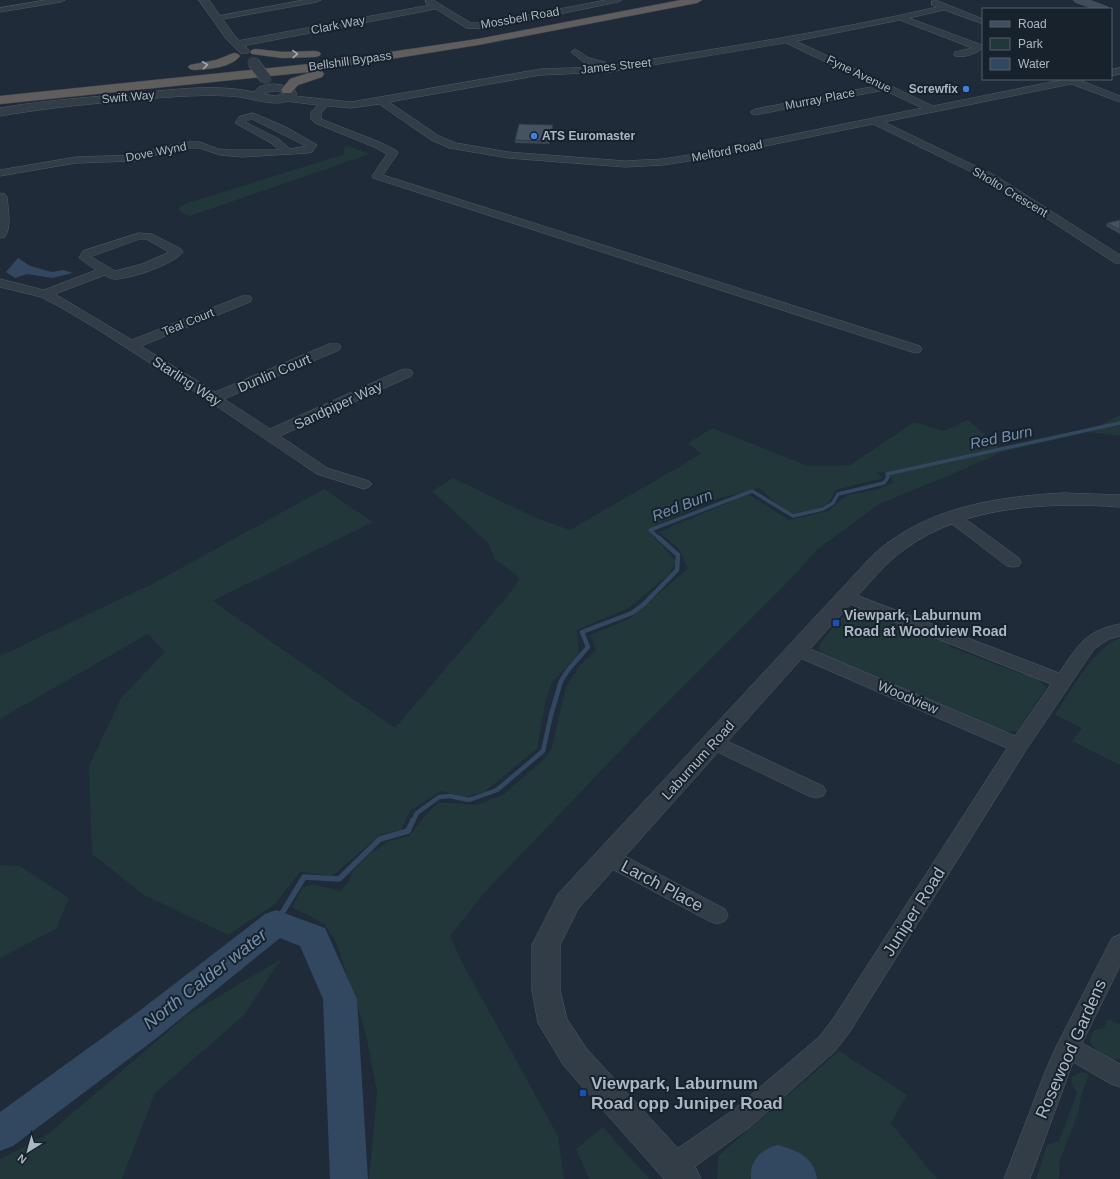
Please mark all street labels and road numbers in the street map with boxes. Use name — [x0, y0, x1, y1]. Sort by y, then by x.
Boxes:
street label: Mossbell Road — [480, 4, 560, 32]
street label: Clark Way — [310, 13, 366, 37]
street label: Bellshill Bypass — [308, 48, 392, 74]
street label: Fyne Avenue — [825, 52, 894, 96]
street label: James Street — [580, 55, 653, 77]
street label: Murray Place — [784, 85, 856, 113]
street label: Swift Way — [101, 88, 155, 106]
street label: Melford Road — [690, 137, 764, 165]
street label: Dove Wynd — [124, 139, 188, 165]
street label: Sholto Crescent — [970, 164, 1051, 220]
street label: Teal Court — [160, 305, 217, 339]
street label: Dunlin Court — [235, 350, 313, 396]
street label: Starling Way — [150, 353, 224, 409]
street label: Sandpiper Way — [291, 378, 385, 432]
street label: Woodview — [875, 677, 942, 717]
street label: Laburnum Road — [658, 717, 738, 803]
street label: Larch Place — [618, 857, 706, 915]
street label: Juniper Road — [879, 864, 949, 960]
street label: Rosewood Gardens — [1032, 976, 1110, 1122]

